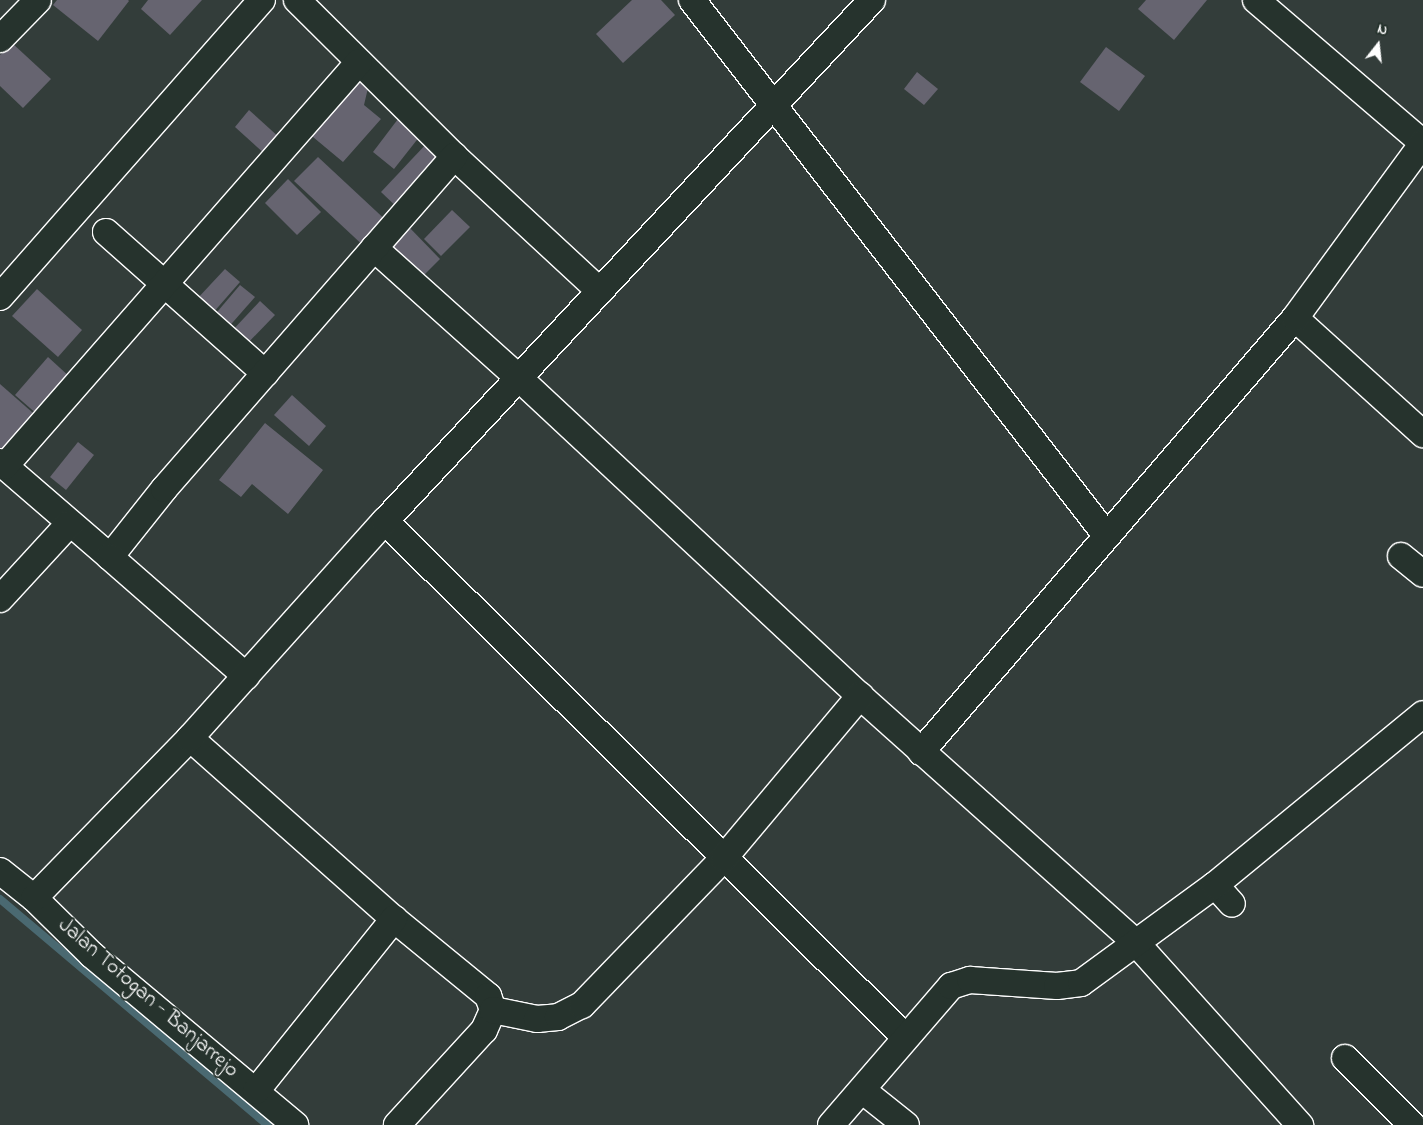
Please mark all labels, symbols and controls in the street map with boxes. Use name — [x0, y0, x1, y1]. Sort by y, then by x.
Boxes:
text: N — [1375, 19, 1390, 41]
north arrow — [1353, 20, 1403, 70]
street label: Jalan Totogan - Banjarrejo — [53, 913, 243, 1083]

